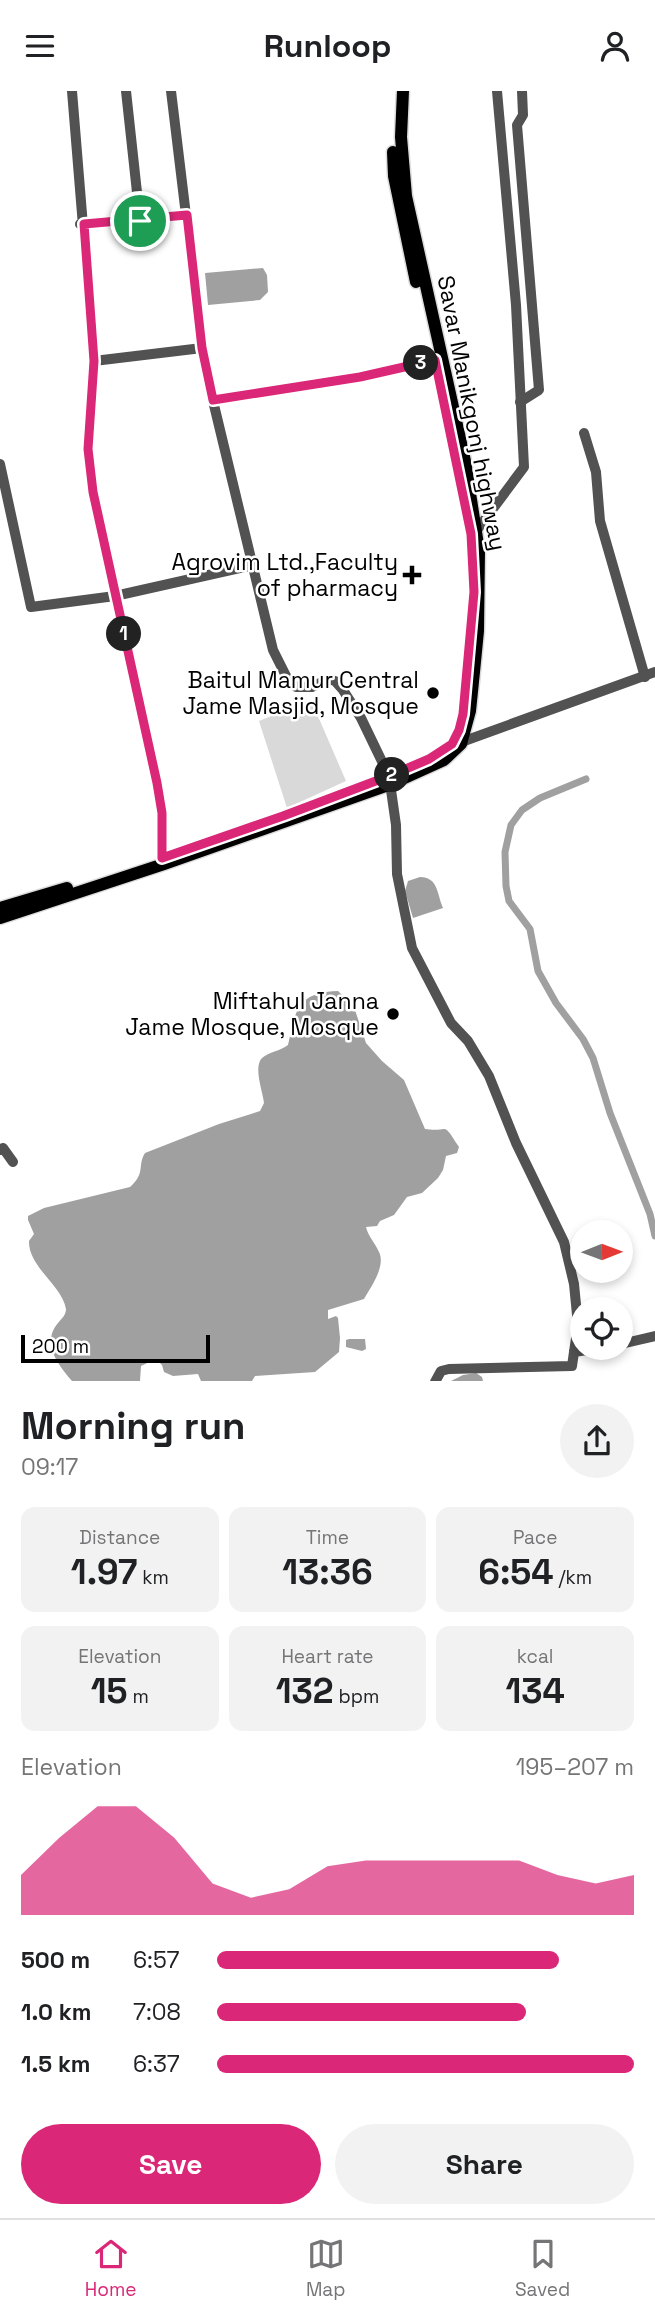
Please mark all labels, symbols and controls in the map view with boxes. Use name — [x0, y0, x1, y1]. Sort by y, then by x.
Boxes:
text: Runloop — [264, 26, 391, 66]
icon: menu — [21, 27, 59, 65]
icon: person — [596, 27, 634, 65]
pin — [110, 191, 170, 251]
icon: arrive — [121, 202, 159, 240]
street label: Savar Manikgonj highway — [431, 273, 513, 553]
pin: 3 — [404, 345, 438, 381]
text: 3 — [415, 350, 426, 375]
place label: Agrovim Ltd.,Faculty of pharmacy — [172, 547, 398, 603]
marker: Agrovim Ltd.,Faculty of pharmacy — [404, 567, 420, 583]
pin: 1 — [106, 617, 142, 651]
text: 1 — [119, 621, 128, 646]
place label: Baitul Mamur Central Jame Masjid, Mosque — [182, 665, 419, 721]
marker: Baitul Mamur Central Jame Masjid, Mosque — [425, 685, 441, 701]
pin: 2 — [374, 757, 410, 793]
text: 2 — [386, 762, 397, 787]
place label: Miftahul Janna Jame Mosque, Mosque — [125, 986, 379, 1042]
marker: Miftahul Janna Jame Mosque, Mosque — [385, 1006, 401, 1022]
north arrow — [570, 1220, 634, 1283]
map controls — [570, 1220, 633, 1360]
button: locate — [570, 1297, 633, 1360]
scale bar — [21, 1332, 210, 1364]
text: 200 m — [32, 1334, 89, 1359]
text: Morning run — [21, 1402, 246, 1450]
button: share — [560, 1404, 634, 1478]
text: 09:17 — [21, 1452, 78, 1482]
text: Distance — [79, 1525, 160, 1550]
text: Time — [306, 1525, 349, 1550]
text: Pace — [513, 1525, 557, 1550]
text: 1.97 — [71, 1550, 137, 1594]
text: 13:36 — [282, 1550, 373, 1594]
text: 6:54 — [478, 1550, 554, 1594]
text: km — [137, 1565, 169, 1590]
text: /km — [554, 1565, 592, 1590]
text: Elevation — [78, 1644, 161, 1669]
text: Heart rate — [281, 1644, 374, 1669]
text: kcal — [517, 1644, 554, 1669]
text: 15 — [91, 1669, 128, 1713]
text: 132 — [276, 1669, 334, 1713]
text: 134 — [505, 1669, 565, 1713]
text: m — [128, 1684, 149, 1709]
text: bpm — [334, 1684, 379, 1709]
text: Elevation — [21, 1752, 122, 1782]
text: 195–207 m — [516, 1752, 634, 1782]
text: 500 m — [21, 1945, 90, 1975]
text: 6:57 — [133, 1945, 179, 1975]
text: 1.0 km — [21, 1997, 91, 2027]
text: 7:08 — [133, 1997, 181, 2027]
text: 1.5 km — [21, 2049, 91, 2079]
text: 6:37 — [133, 2049, 180, 2079]
button: Save — [21, 2124, 321, 2204]
button: Share — [335, 2124, 634, 2204]
tab: Home — [85, 2235, 136, 2302]
tab: Map — [306, 2235, 345, 2302]
tab: Saved — [515, 2235, 570, 2302]

